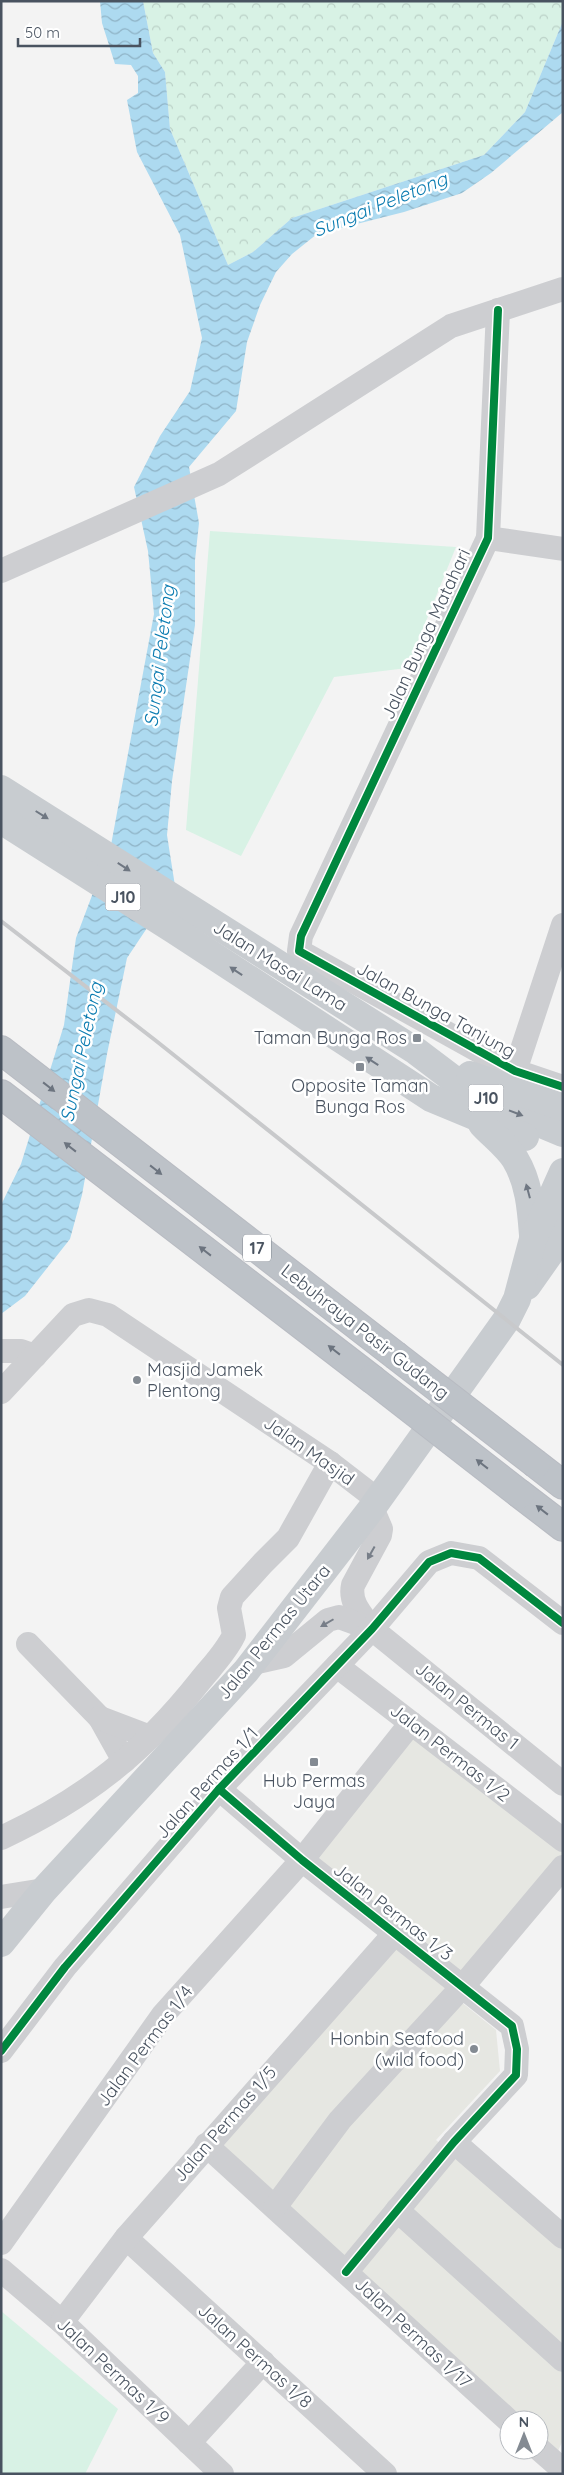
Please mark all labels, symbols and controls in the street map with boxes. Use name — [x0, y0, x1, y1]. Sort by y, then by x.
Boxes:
scale bar — [18, 15, 140, 47]
text: 50 m — [25, 23, 60, 42]
water label: Sungai Peletong — [309, 166, 452, 242]
street label: Jalan Bunga Matahari — [376, 545, 475, 723]
water label: Sungai Peletong — [138, 583, 180, 728]
one-way arrow — [35, 810, 49, 820]
one-way arrow — [117, 862, 130, 872]
road number: J10 — [106, 884, 140, 910]
street label: Jalan Masai Lama — [209, 915, 351, 1016]
street label: Jalan Bunga Tanjung — [353, 956, 520, 1063]
one-way arrow — [230, 966, 243, 976]
water label: Sungai Peletong — [54, 979, 108, 1124]
place label: Taman Bunga Ros — [254, 1026, 407, 1049]
marker: Taman Bunga Ros — [411, 1032, 423, 1044]
one-way arrow — [365, 1056, 379, 1065]
marker: Opposite Taman Bunga Ros — [354, 1061, 366, 1073]
place label: Opposite Taman Bunga Ros — [291, 1074, 429, 1118]
one-way arrow — [43, 1082, 56, 1093]
road number: J10 — [468, 1084, 504, 1112]
one-way arrow — [509, 1110, 524, 1117]
one-way arrow — [63, 1142, 77, 1152]
one-way arrow — [150, 1165, 163, 1176]
one-way arrow — [523, 1183, 531, 1198]
road number: 17 — [243, 1234, 271, 1262]
one-way arrow — [199, 1245, 212, 1256]
street label: Lebuhraya Pasir Gudang — [277, 1259, 454, 1404]
one-way arrow — [328, 1344, 341, 1355]
place label: Masjid Jamek Plentong — [147, 1358, 263, 1402]
marker: Masjid Jamek Plentong — [131, 1374, 143, 1386]
street label: Jalan Masjid — [260, 1411, 359, 1490]
one-way arrow — [476, 1458, 489, 1469]
one-way arrow — [535, 1505, 548, 1516]
one-way arrow — [367, 1545, 375, 1560]
street label: Jalan Permas Utara — [212, 1559, 335, 1704]
one-way arrow — [320, 1618, 333, 1627]
street label: Jalan Permas 1 — [411, 1657, 524, 1754]
street label: Jalan Permas 1/2 — [386, 1699, 515, 1807]
street label: Jalan Permas 1/1 — [150, 1722, 263, 1843]
marker: Hub Permas Jaya — [308, 1756, 320, 1768]
place label: Hub Permas Jaya — [263, 1769, 365, 1813]
street label: Jalan Permas 1/3 — [329, 1858, 458, 1965]
street label: Jalan Permas 1/4 — [92, 1981, 198, 2111]
place label: Honbin Seafood (wild food) — [330, 2027, 464, 2071]
marker: Honbin Seafood (wild food) — [468, 2043, 480, 2055]
street label: Jalan Permas 1/5 — [168, 2061, 281, 2186]
street label: Jalan Permas 1/17 — [350, 2272, 477, 2393]
street label: Jalan Permas 1/8 — [194, 2298, 317, 2413]
street label: Jalan Permas 1/9 — [52, 2312, 175, 2429]
north arrow — [499, 2410, 549, 2460]
text: N — [519, 2413, 529, 2431]

